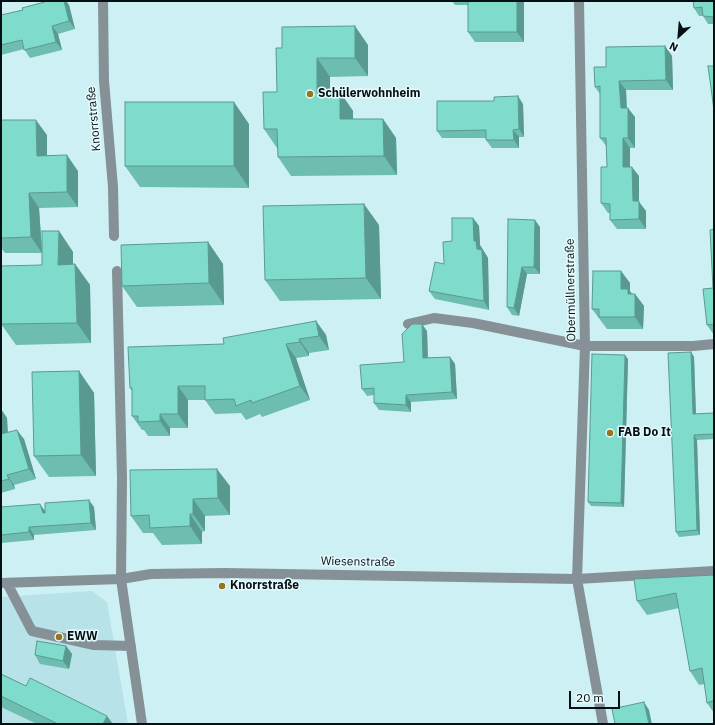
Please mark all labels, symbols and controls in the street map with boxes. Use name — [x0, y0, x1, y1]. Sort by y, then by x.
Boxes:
north arrow — [659, 16, 699, 56]
text: N — [667, 39, 680, 55]
street label: Knorrstraße — [84, 86, 104, 152]
place label: Schülerwohnheim — [318, 87, 420, 101]
marker: Schülerwohnheim — [305, 89, 315, 99]
street label: Obermüllnerstraße — [563, 238, 579, 342]
place label: FAB Do It — [618, 426, 671, 440]
marker: FAB Do It — [605, 428, 615, 438]
street label: Wiesenstraße — [321, 554, 395, 570]
place label: Knorrstraße — [230, 579, 299, 593]
marker: Knorrstraße — [217, 581, 227, 591]
place label: EWW — [67, 630, 98, 644]
marker: EWW — [54, 632, 64, 642]
scale bar — [571, 683, 622, 709]
text: 20 m — [576, 690, 604, 705]

